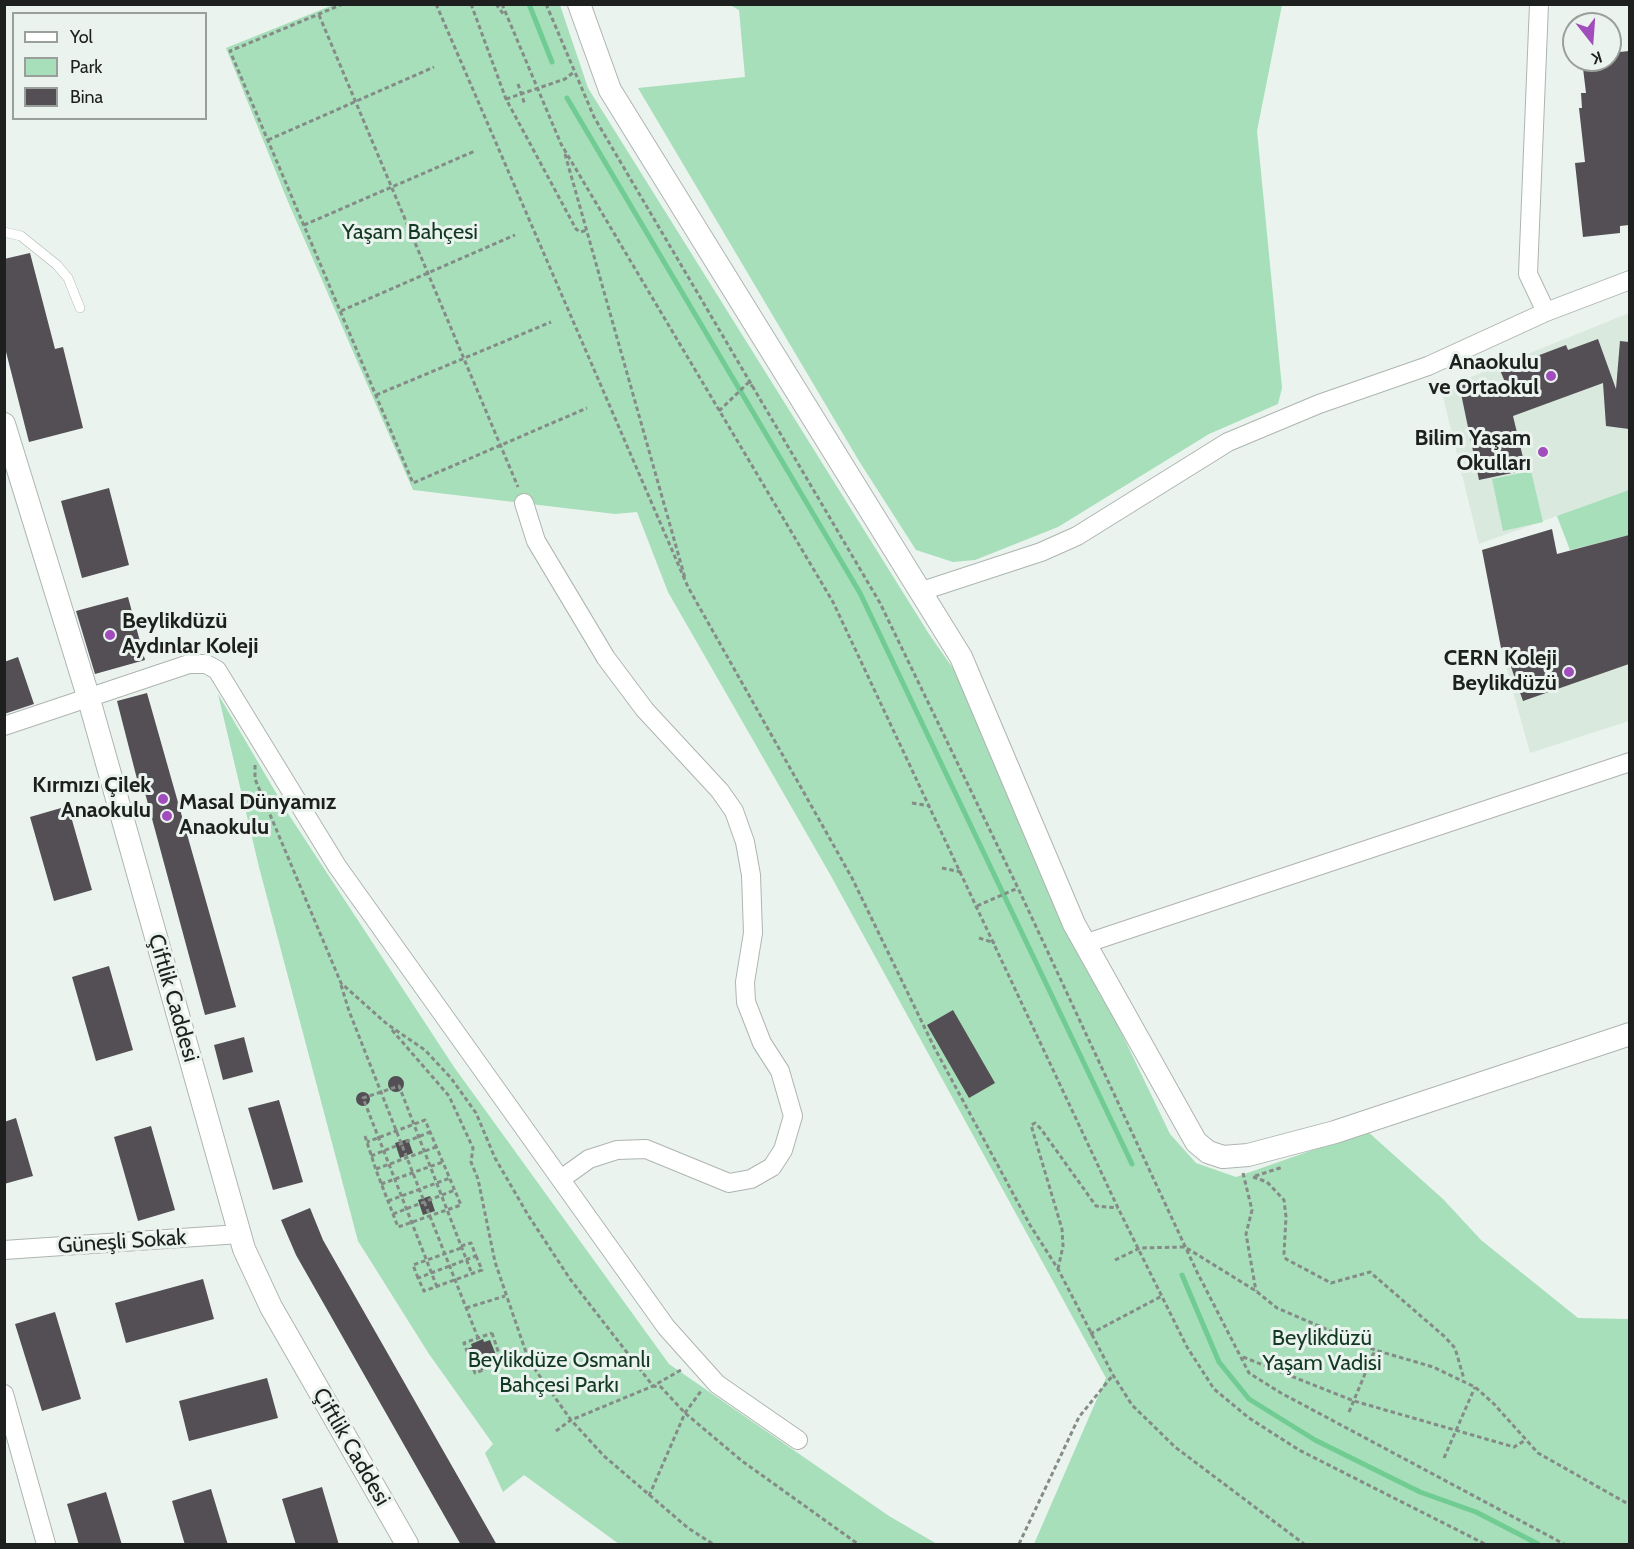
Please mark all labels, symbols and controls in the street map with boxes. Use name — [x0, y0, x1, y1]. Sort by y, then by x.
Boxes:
legend — [12, 12, 207, 120]
north arrow — [1562, 12, 1622, 72]
text: Yol — [70, 26, 93, 48]
text: K — [1589, 47, 1604, 68]
text: Park — [70, 56, 102, 78]
text: Bina — [70, 86, 103, 108]
park label: Yaşam Bahçesi — [342, 220, 478, 246]
place label: Anaokulu ve Ortaokul — [1429, 350, 1539, 402]
marker: Anaokulu ve Ortaokul — [1544, 369, 1558, 383]
place label: Bilim Yaşam Okulları — [1415, 426, 1531, 478]
marker: Bilim Yaşam Okulları — [1536, 445, 1550, 459]
place label: Beylikdüzü Aydınlar Koleji — [122, 609, 259, 660]
marker: Beylikdüzü Aydınlar Koleji — [103, 628, 117, 642]
place label: CERN Koleji Beylikdüzü — [1444, 646, 1557, 698]
marker: CERN Koleji Beylikdüzü — [1562, 665, 1576, 679]
place label: Kırmızı Çilek Anaokulu — [32, 773, 151, 824]
place label: Masal Dünyamız Anaokulu — [179, 790, 336, 842]
marker: Kırmızı Çilek Anaokulu — [156, 792, 170, 806]
marker: Masal Dünyamız Anaokulu — [160, 809, 174, 823]
street label: Çiftlik Caddesi — [142, 931, 204, 1065]
street label: Güneşli Sokak — [57, 1224, 187, 1260]
park label: Beylikdüzü Yaşam Vadisi — [1262, 1326, 1382, 1378]
park label: Beylikdüze Osmanlı Bahçesi Parkı — [468, 1348, 650, 1400]
street label: Çiftlik Caddesi — [307, 1383, 395, 1511]

